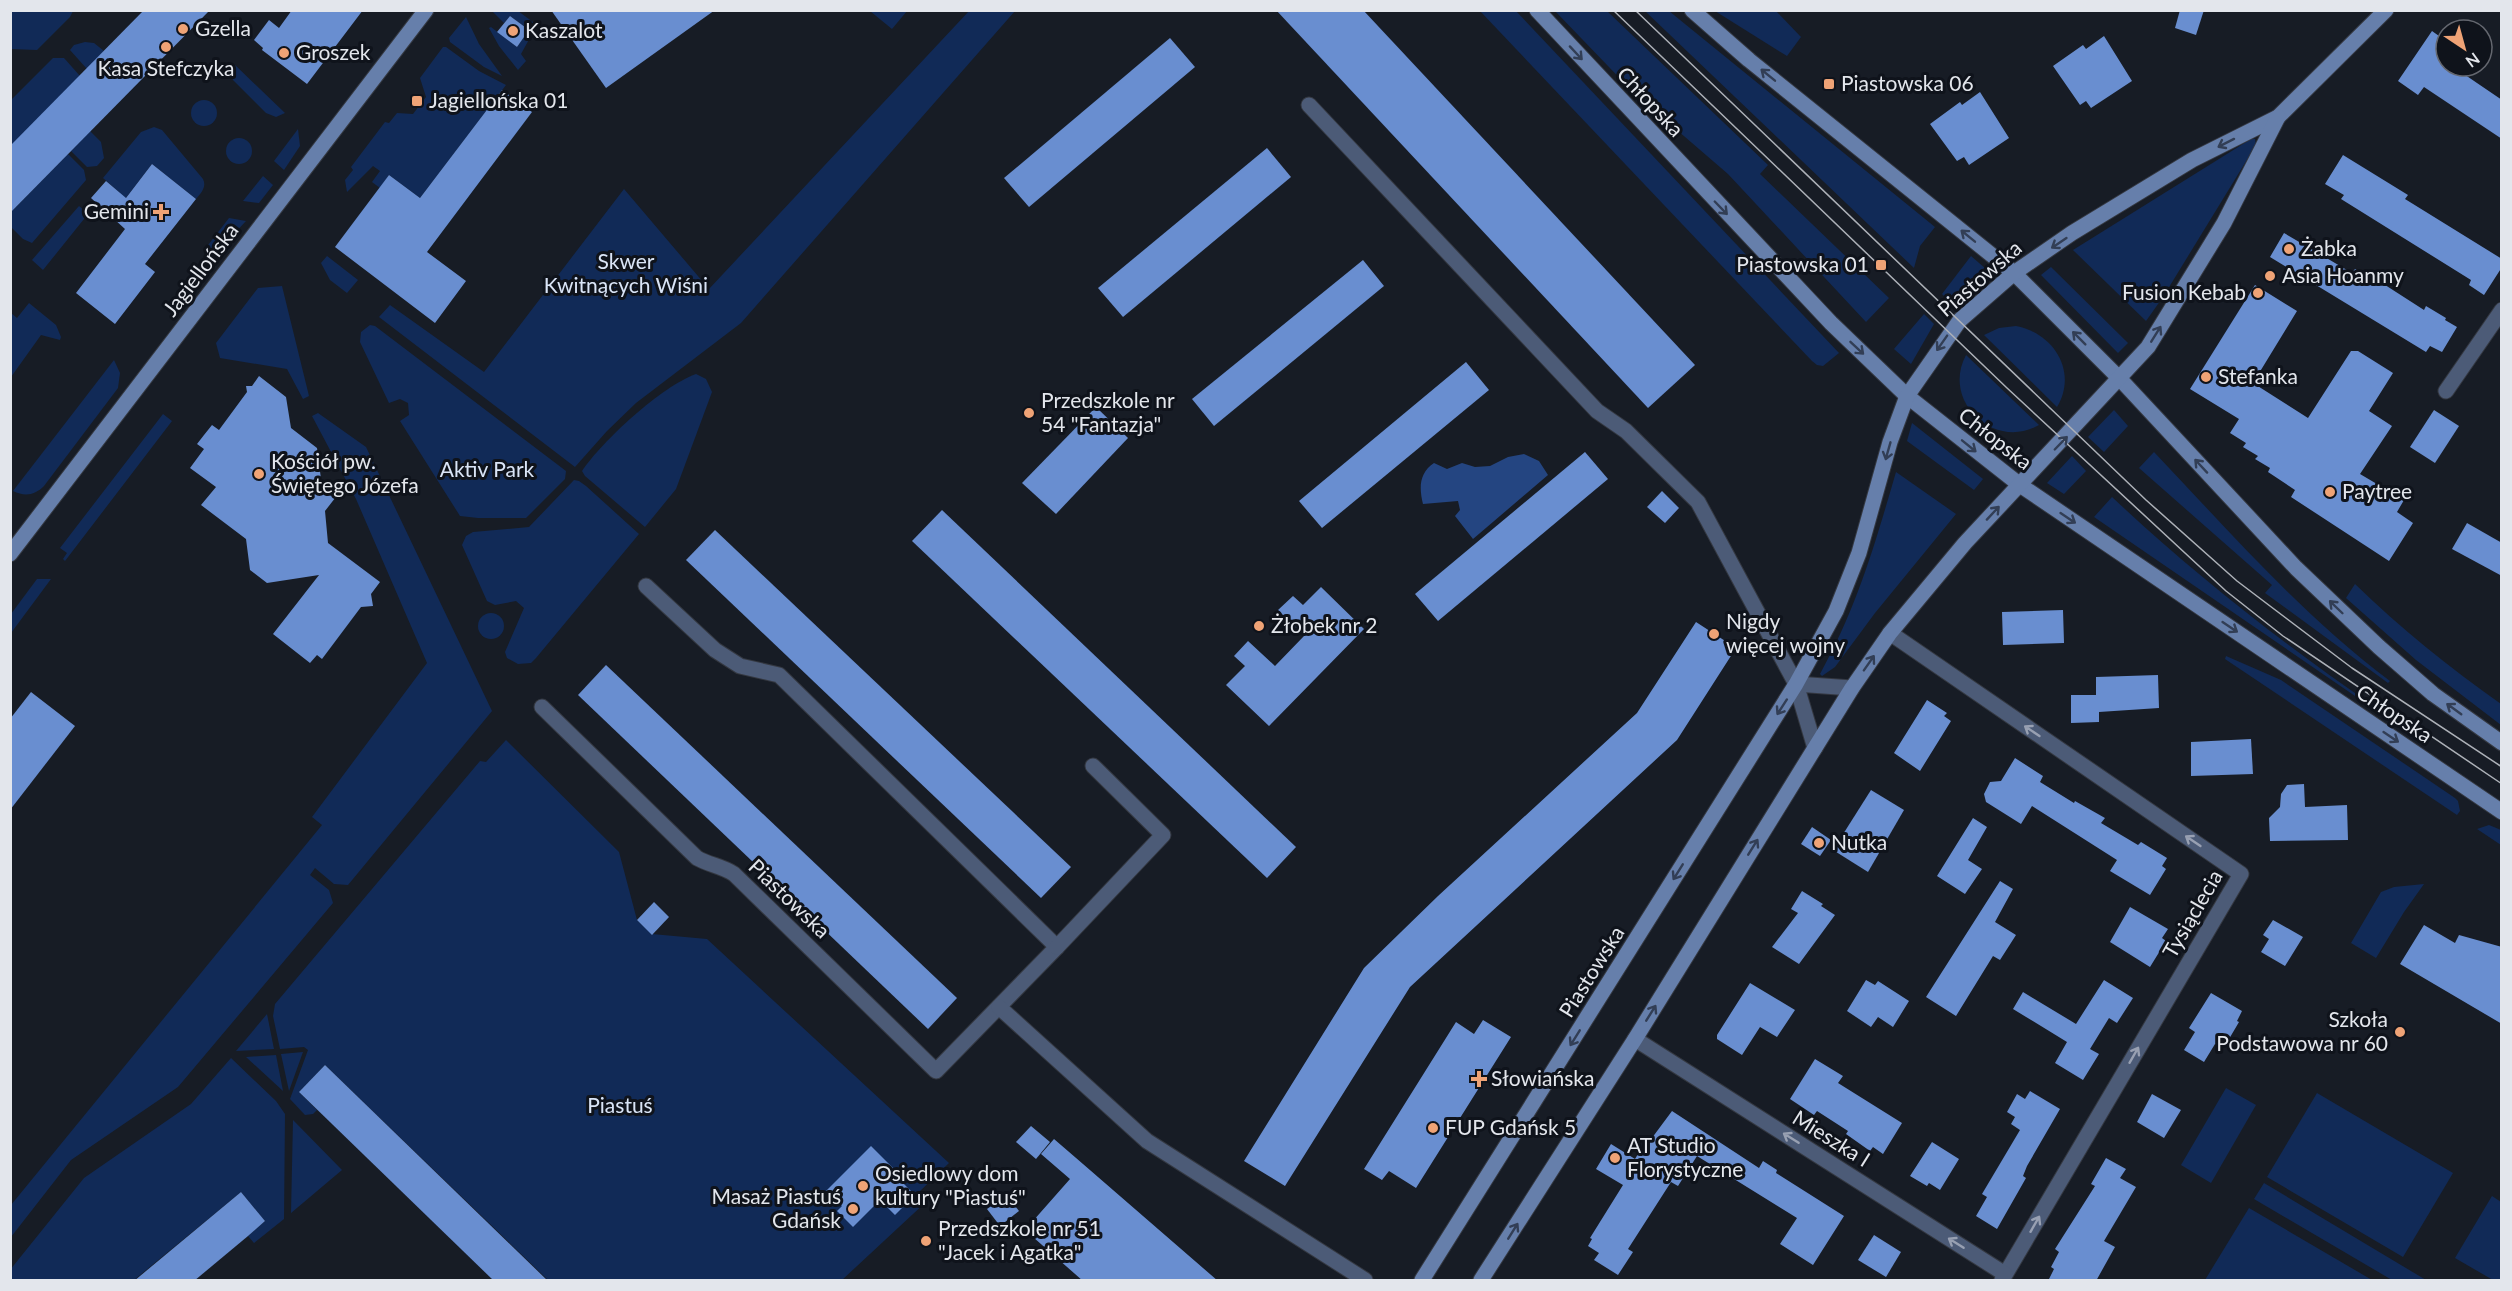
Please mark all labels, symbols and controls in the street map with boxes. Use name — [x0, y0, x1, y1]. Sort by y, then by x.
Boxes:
place label: Gzella — [195, 15, 251, 40]
place label: Kaszalot — [525, 17, 603, 42]
north arrow — [2434, 18, 2494, 78]
marker: Gzella — [176, 22, 190, 36]
marker: Kaszalot — [506, 24, 520, 38]
place label: Groszek — [296, 39, 371, 64]
marker: Kasa Stefczyka — [159, 40, 173, 54]
marker: Groszek — [277, 46, 291, 60]
one-way arrow — [1569, 46, 1584, 61]
text: N — [2463, 49, 2484, 72]
place label: Kasa Stefczyka — [97, 55, 235, 80]
street label: Chłopska — [1613, 61, 1690, 141]
one-way arrow — [1760, 69, 1776, 82]
place label: Piastowska 06 — [1841, 70, 1974, 95]
marker: Piastowska 06 — [1822, 77, 1836, 91]
place label: Jagiellońska 01 — [429, 87, 568, 112]
marker: Jagiellońska 01 — [410, 94, 424, 108]
one-way arrow — [2217, 137, 2235, 149]
place label: Gemini — [84, 198, 149, 223]
one-way arrow — [1714, 200, 1728, 215]
marker: Gemini — [154, 205, 168, 219]
street label: Jagiellońska — [157, 218, 243, 320]
one-way arrow — [1960, 230, 1976, 243]
street label: Piastowska — [1932, 235, 2026, 321]
place label: Żabka — [2301, 235, 2357, 260]
one-way arrow — [2051, 237, 2067, 249]
marker: Żabka — [2282, 242, 2296, 256]
park label: Skwer Kwitnących Wiśni — [544, 248, 708, 297]
place label: Piastowska 01 — [1736, 251, 1869, 276]
marker: Piastowska 01 — [1874, 258, 1888, 272]
place label: Asia Hoanmy — [2282, 262, 2404, 287]
marker: Asia Hoanmy — [2263, 269, 2277, 283]
place label: Fusion Kebab — [2122, 279, 2246, 304]
marker: Fusion Kebab — [2251, 286, 2265, 300]
one-way arrow — [2151, 326, 2163, 343]
one-way arrow — [2071, 330, 2086, 345]
one-way arrow — [1936, 334, 1948, 351]
one-way arrow — [1850, 341, 1865, 355]
place label: Stefanka — [2218, 363, 2298, 388]
marker: Stefanka — [2199, 370, 2213, 384]
place label: Przedszkole nr 54 "Fantazja" — [1041, 387, 1175, 436]
street label: Chłopska — [1954, 401, 2038, 474]
marker: Przedszkole nr 54 "Fantazja" — [1022, 406, 1036, 420]
one-way arrow — [2053, 435, 2068, 450]
one-way arrow — [1961, 439, 1976, 453]
one-way arrow — [1882, 441, 1893, 460]
place label: Kościół pw. Świętego Józefa — [271, 448, 419, 497]
park label: Aktiv Park — [440, 456, 535, 481]
one-way arrow — [2194, 459, 2208, 474]
marker: Kościół pw. Świętego Józefa — [252, 467, 266, 481]
place label: Paytree — [2342, 478, 2412, 503]
marker: Paytree — [2323, 485, 2337, 499]
one-way arrow — [1986, 506, 2001, 521]
one-way arrow — [2060, 512, 2076, 524]
one-way arrow — [2329, 599, 2344, 614]
place label: Nigdy więcej wojny — [1726, 608, 1845, 657]
place label: Żłobek nr 2 — [1271, 612, 1377, 637]
marker: Żłobek nr 2 — [1252, 619, 1266, 633]
one-way arrow — [2221, 621, 2238, 634]
marker: Nigdy więcej wojny — [1707, 627, 1721, 641]
one-way arrow — [1863, 656, 1875, 672]
street label: Chłopska — [2352, 678, 2438, 747]
one-way arrow — [1775, 698, 1787, 715]
one-way arrow — [2447, 703, 2463, 715]
one-way arrow — [2024, 725, 2040, 737]
one-way arrow — [2382, 731, 2399, 743]
place label: Nutka — [1831, 829, 1887, 854]
one-way arrow — [2185, 835, 2201, 847]
marker: Nutka — [1812, 836, 1826, 850]
one-way arrow — [1748, 839, 1760, 856]
street label: Piastowska — [744, 853, 836, 943]
one-way arrow — [1672, 863, 1684, 880]
street label: Tysiąclecia — [2157, 865, 2227, 962]
street label: Piastowska — [1553, 921, 1629, 1021]
one-way arrow — [1645, 1005, 1657, 1022]
place label: Szkoła Podstawowa nr 60 — [2216, 1006, 2388, 1055]
marker: Szkoła Podstawowa nr 60 — [2393, 1025, 2407, 1039]
one-way arrow — [1569, 1029, 1581, 1046]
one-way arrow — [2129, 1047, 2140, 1065]
place label: Słowiańska — [1491, 1065, 1594, 1090]
marker: Słowiańska — [1472, 1072, 1486, 1086]
park label: Piastuś — [587, 1092, 653, 1117]
street label: Mieszka I — [1789, 1104, 1875, 1171]
place label: FUP Gdańsk 5 — [1445, 1114, 1576, 1139]
marker: FUP Gdańsk 5 — [1426, 1121, 1440, 1135]
place label: AT Studio Florystyczne — [1627, 1132, 1743, 1181]
one-way arrow — [1783, 1132, 1800, 1144]
marker: AT Studio Florystyczne — [1608, 1151, 1622, 1165]
place label: Osiedlowy dom kultury "Piastuś" — [875, 1160, 1026, 1209]
marker: Osiedlowy dom kultury "Piastuś" — [856, 1179, 870, 1193]
place label: Masaż Piastuś Gdańsk — [712, 1183, 841, 1232]
marker: Masaż Piastuś Gdańsk — [846, 1202, 860, 1216]
place label: Przedszkole nr 51 "Jacek i Agatka" — [938, 1215, 1101, 1264]
one-way arrow — [2029, 1216, 2041, 1233]
one-way arrow — [1507, 1223, 1519, 1240]
marker: Przedszkole nr 51 "Jacek i Agatka" — [919, 1234, 933, 1248]
one-way arrow — [1948, 1237, 1965, 1249]

